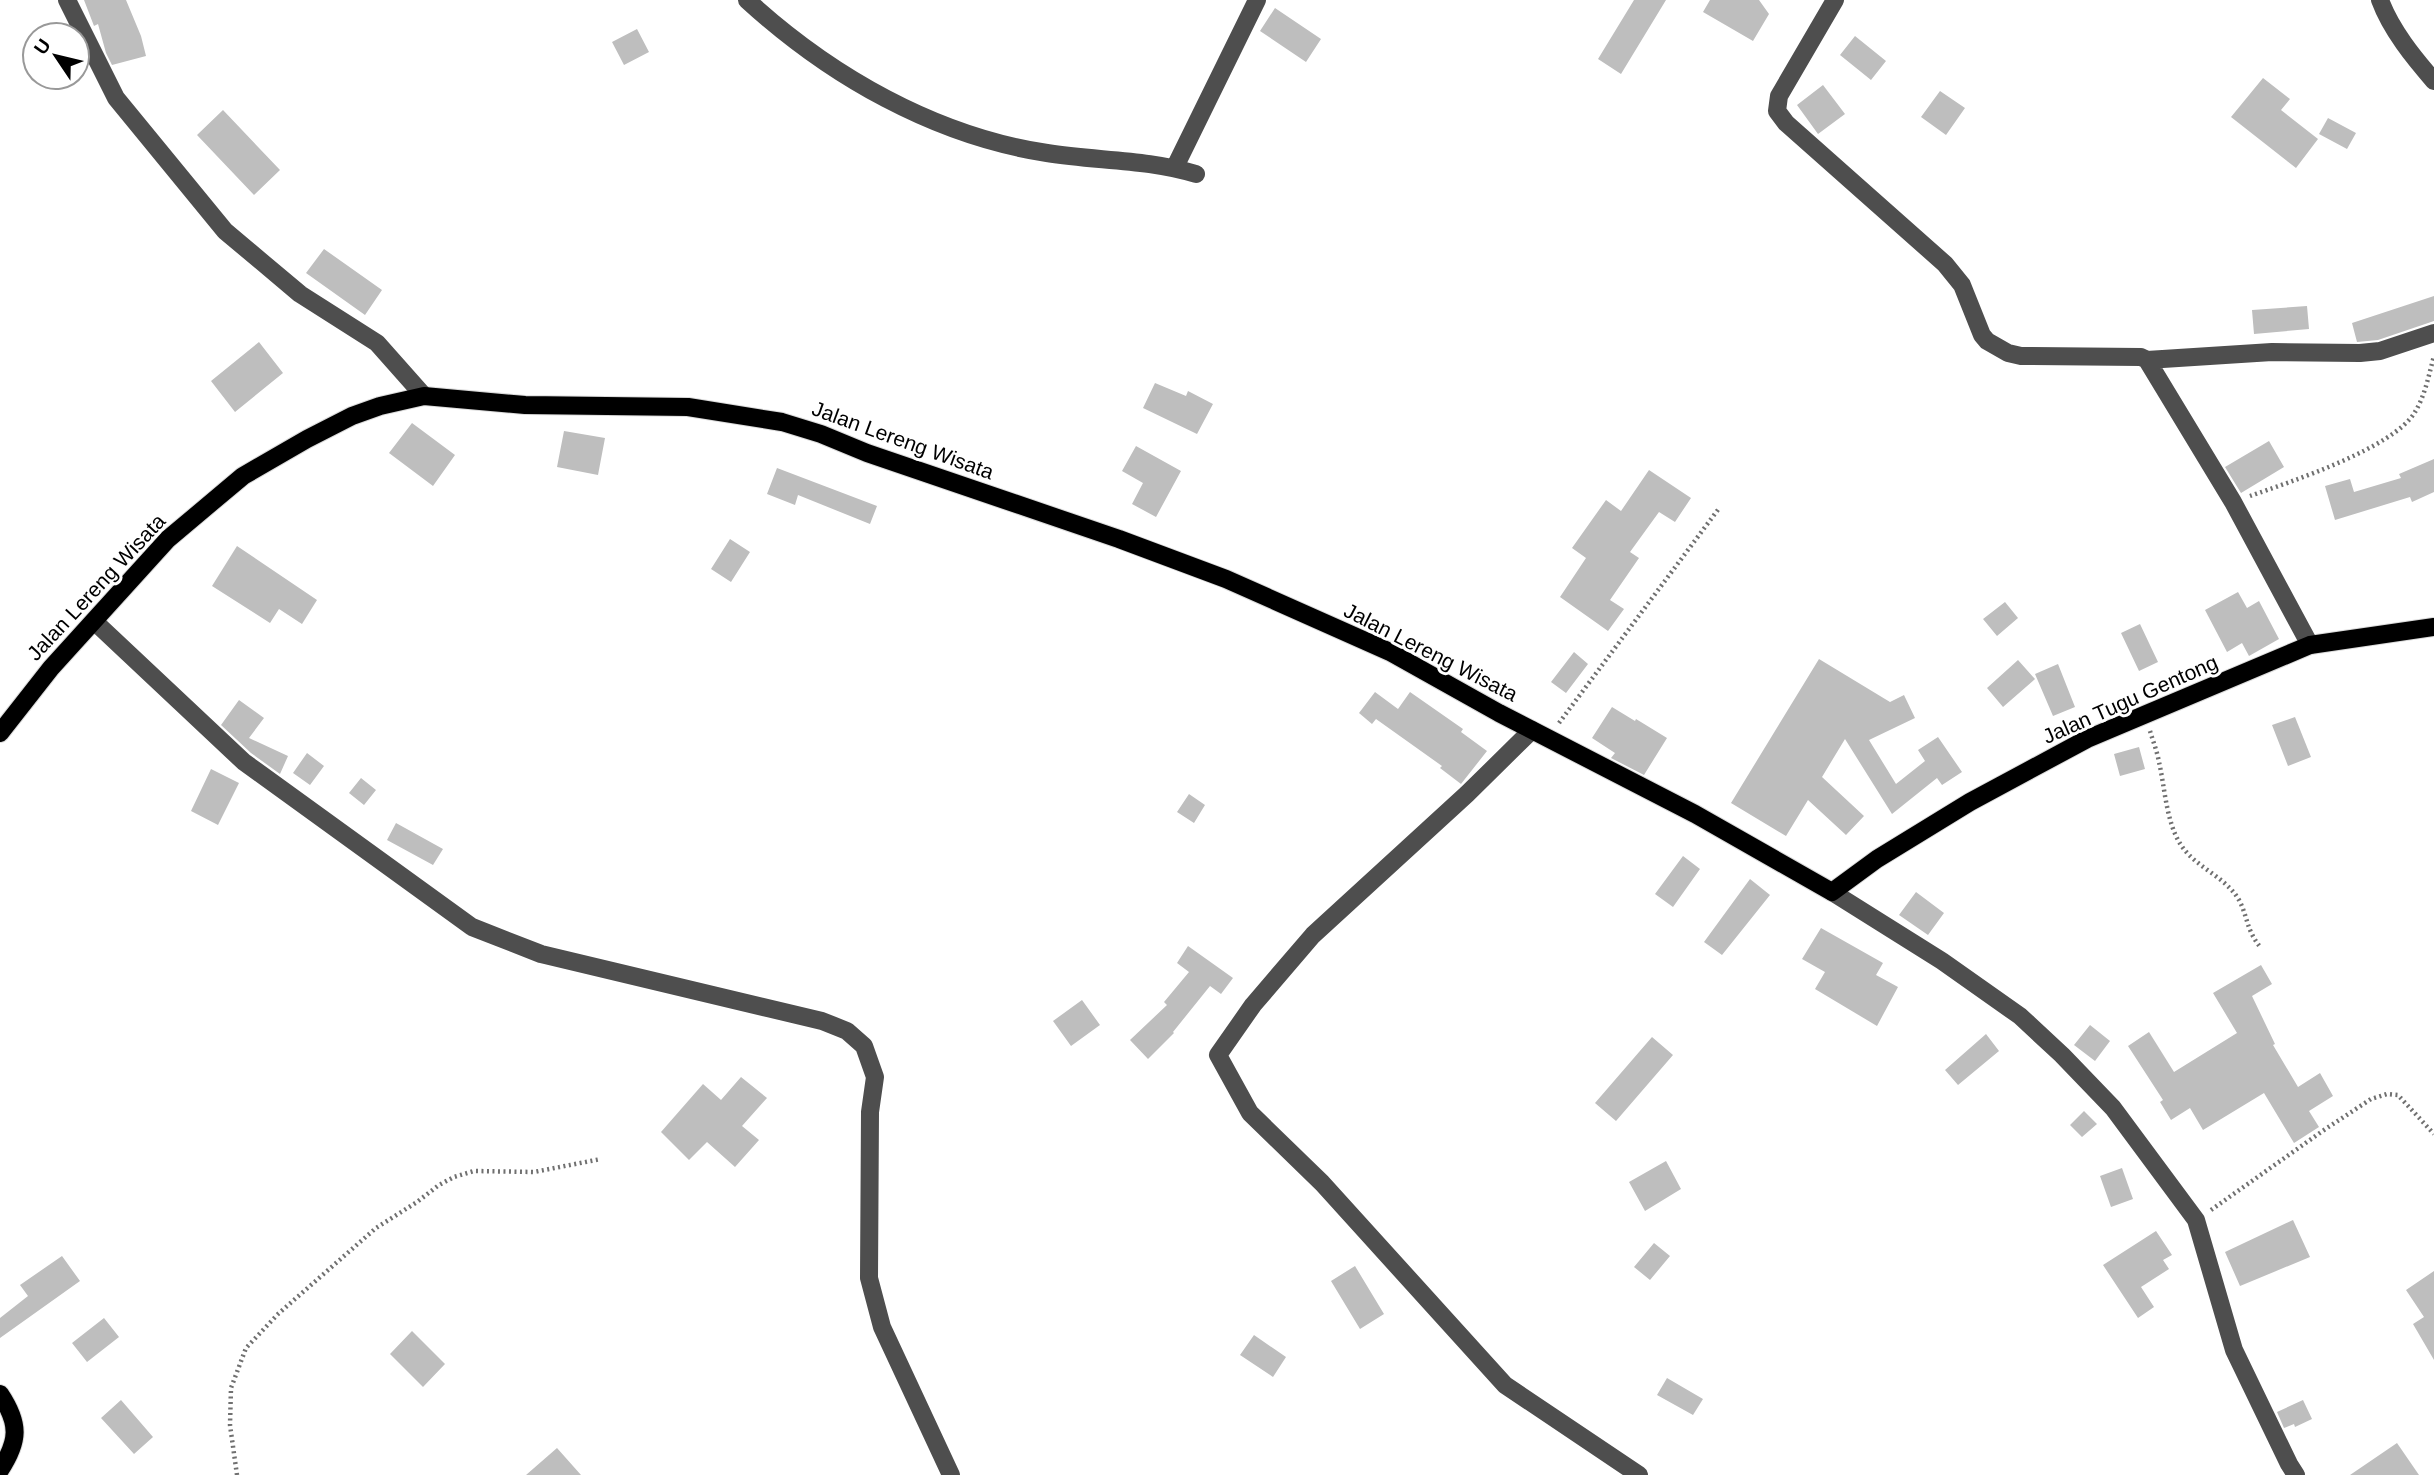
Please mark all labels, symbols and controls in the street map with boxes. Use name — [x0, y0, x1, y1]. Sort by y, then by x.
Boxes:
north arrow — [21, 21, 91, 91]
text: U — [30, 35, 55, 58]
street label: Jalan Lereng Wisata — [809, 396, 997, 484]
street label: Jalan Lereng Wisata — [22, 509, 170, 665]
street label: Jalan Lereng Wisata — [1340, 598, 1522, 706]
street label: Jalan Tugu Gentong — [2039, 650, 2221, 748]

